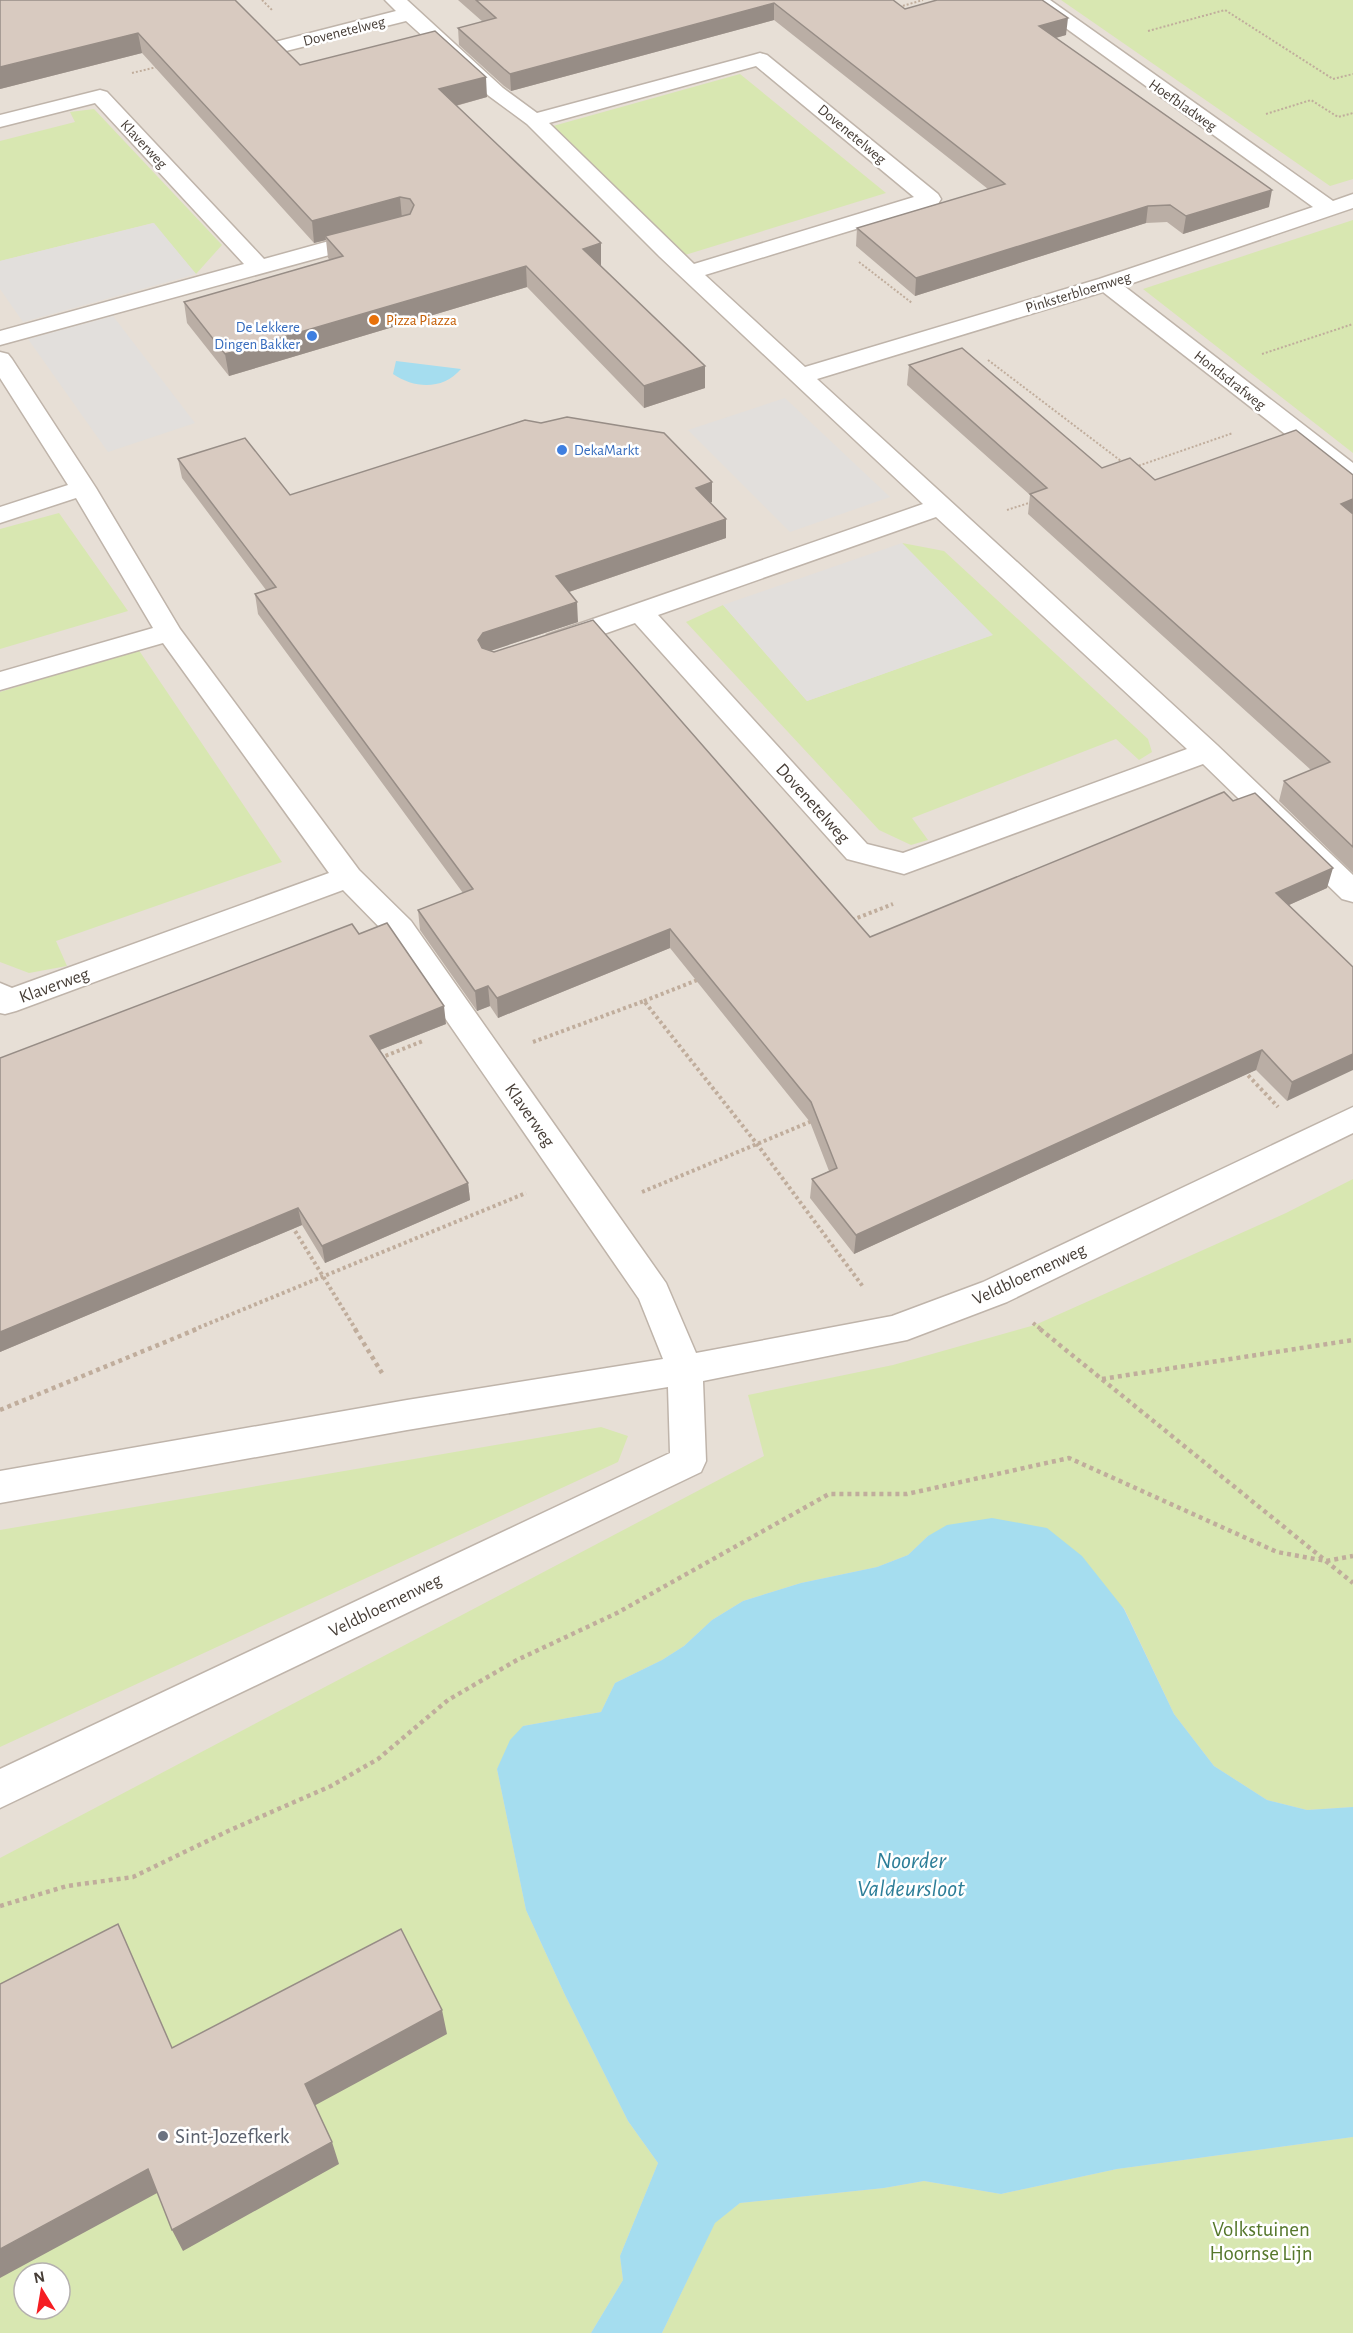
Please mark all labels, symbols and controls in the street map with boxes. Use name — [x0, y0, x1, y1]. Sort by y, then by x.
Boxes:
street label: Dovenetelweg — [302, 14, 387, 49]
street label: Hoefbladweg — [1146, 77, 1220, 135]
street label: Dovenetelweg — [815, 102, 889, 167]
street label: Klaverweg — [117, 117, 170, 172]
street label: Pinksterbloemweg — [1024, 269, 1133, 316]
marker: Pizza Piazza — [367, 313, 381, 327]
place label: Pizza Piazza — [386, 313, 457, 328]
place label: De Lekkere Dingen Bakker — [214, 320, 300, 352]
marker: De Lekkere Dingen Bakker — [305, 329, 319, 343]
street label: Hondsdrafweg — [1191, 348, 1269, 413]
marker: DekaMarkt — [555, 443, 569, 457]
place label: DekaMarkt — [574, 443, 639, 458]
street label: Dovenetelweg — [772, 760, 853, 847]
street label: Klaverweg — [17, 965, 92, 1007]
street label: Klaverweg — [501, 1081, 558, 1151]
street label: Veldbloemenweg — [970, 1241, 1089, 1309]
street label: Veldbloemenweg — [326, 1571, 445, 1641]
water label: Noorder Valdeursloot — [857, 1849, 965, 1901]
place label: Sint-Jozefkerk — [175, 2126, 290, 2147]
marker: Sint-Jozefkerk — [156, 2129, 170, 2143]
park label: Volkstuinen Hoornse Lijn — [1209, 2219, 1313, 2264]
north arrow — [12, 2261, 72, 2321]
text: N — [32, 2268, 46, 2286]

